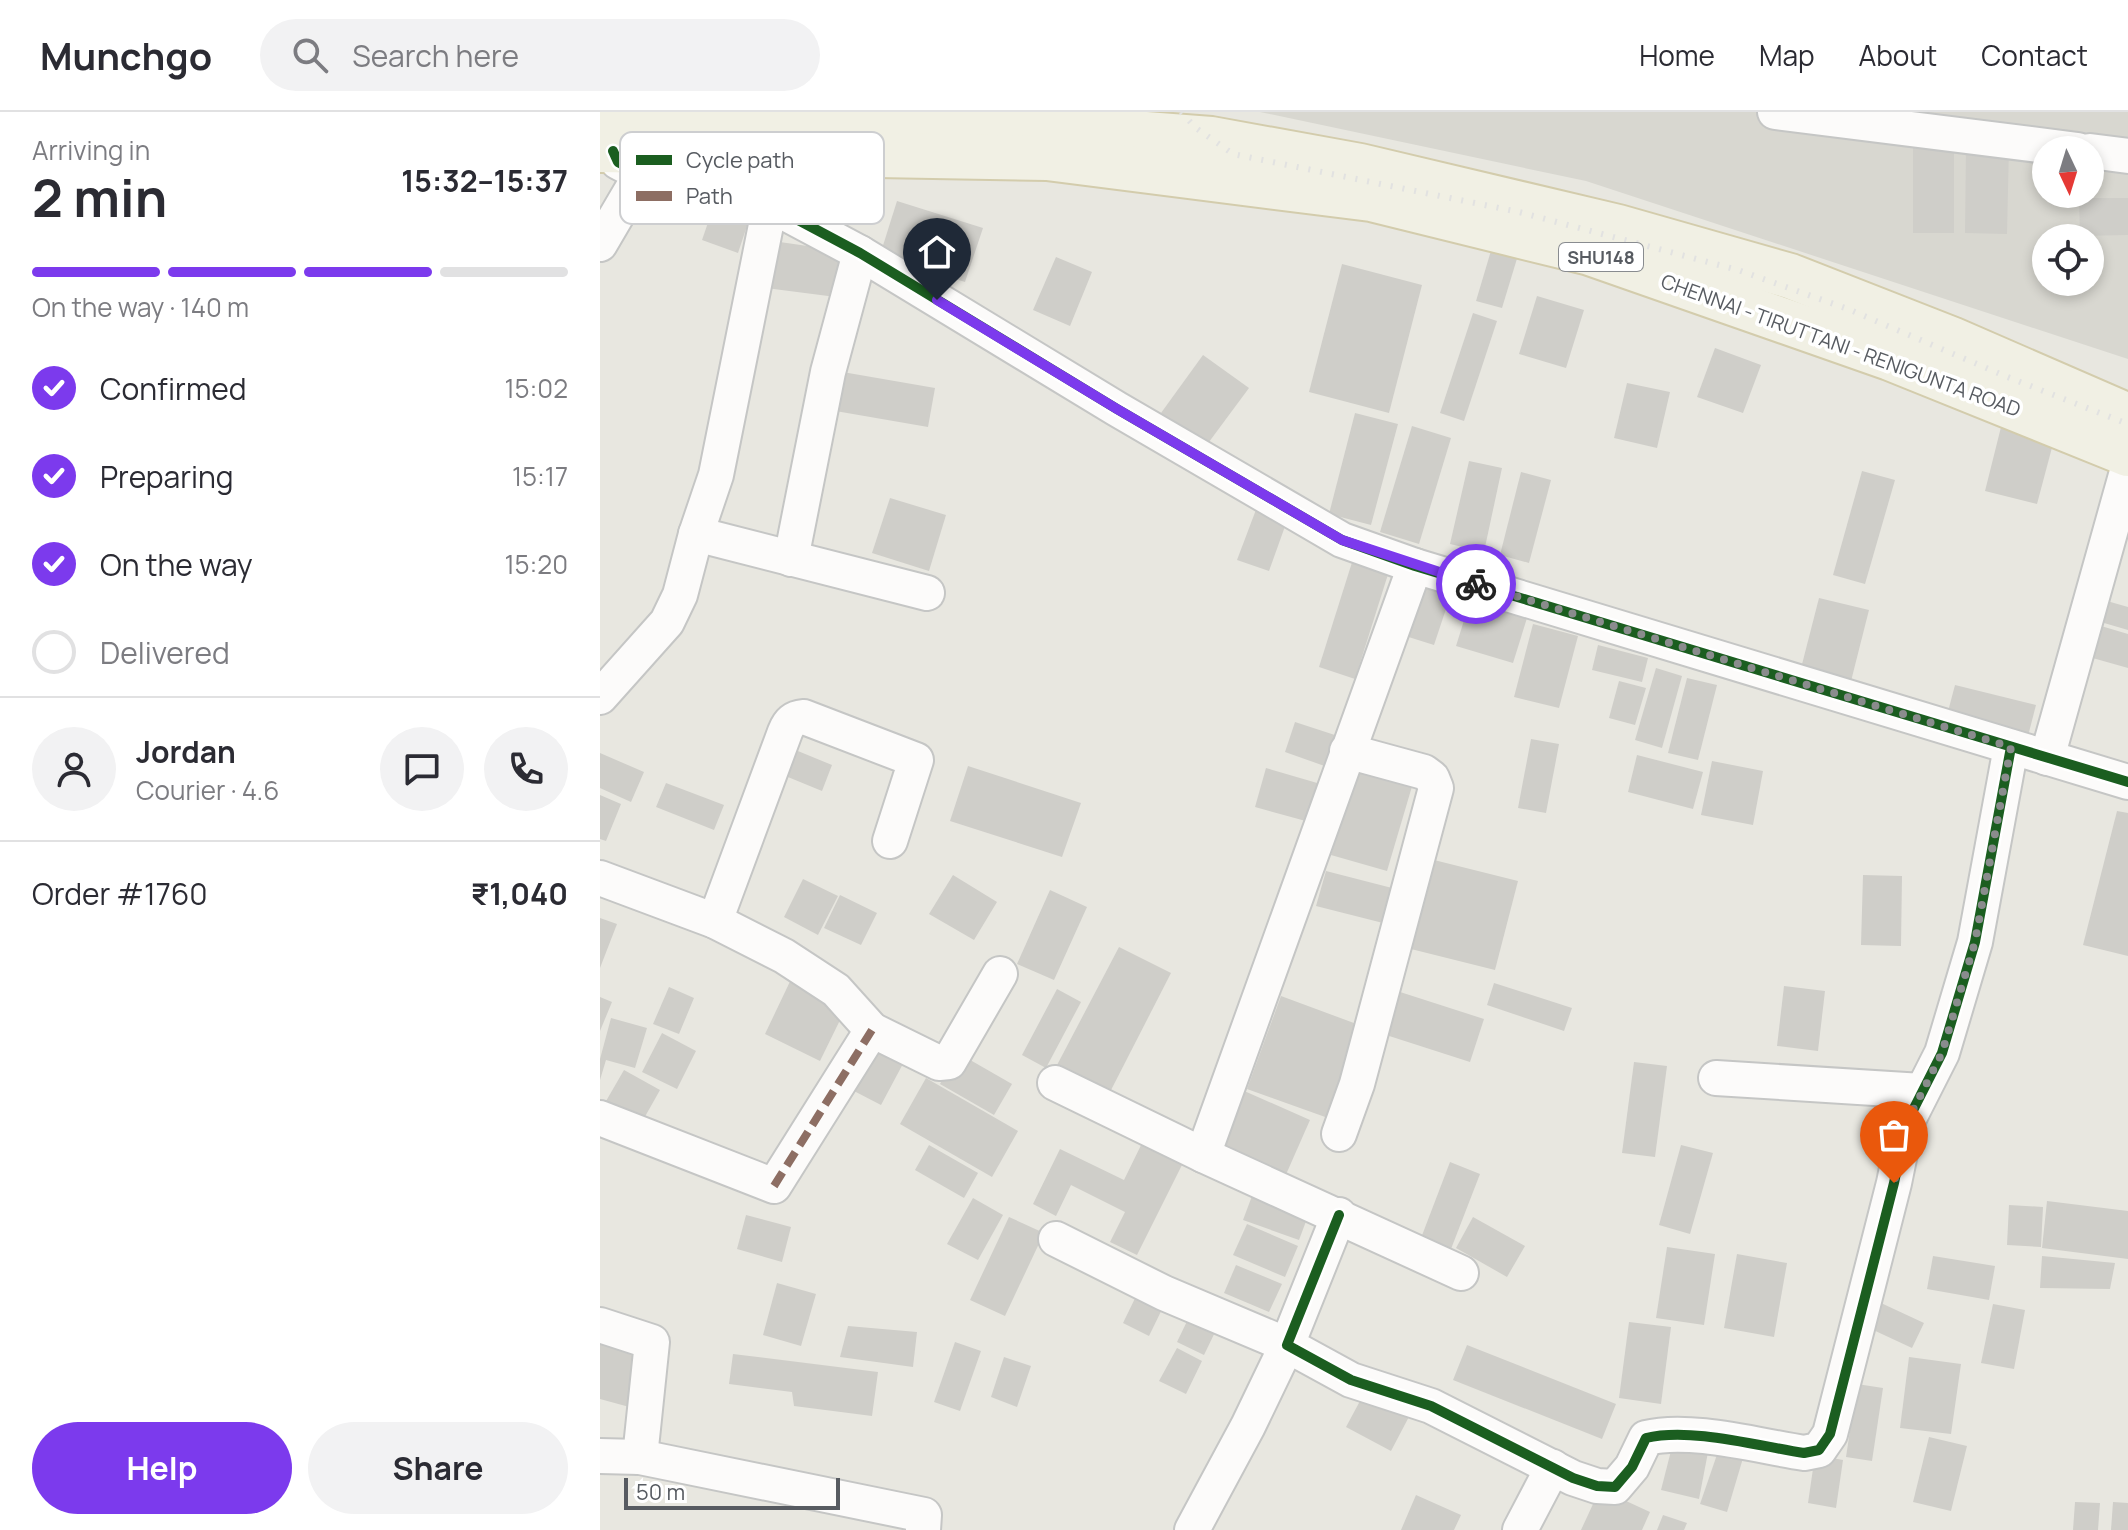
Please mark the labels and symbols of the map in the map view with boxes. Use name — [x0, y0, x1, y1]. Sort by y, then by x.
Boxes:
legend — [620, 132, 884, 224]
north arrow — [2032, 136, 2104, 208]
text: Cycle path — [686, 145, 794, 175]
text: Path — [686, 181, 733, 211]
pin — [903, 218, 971, 300]
road number: SHU148 — [1559, 243, 1643, 271]
street label: CHENNAI - TIRUTTANI - RENIGUNTA ROAD — [1657, 267, 2025, 423]
courier — [1436, 544, 1516, 624]
pin — [1860, 1101, 1928, 1183]
scale bar — [624, 1474, 840, 1510]

